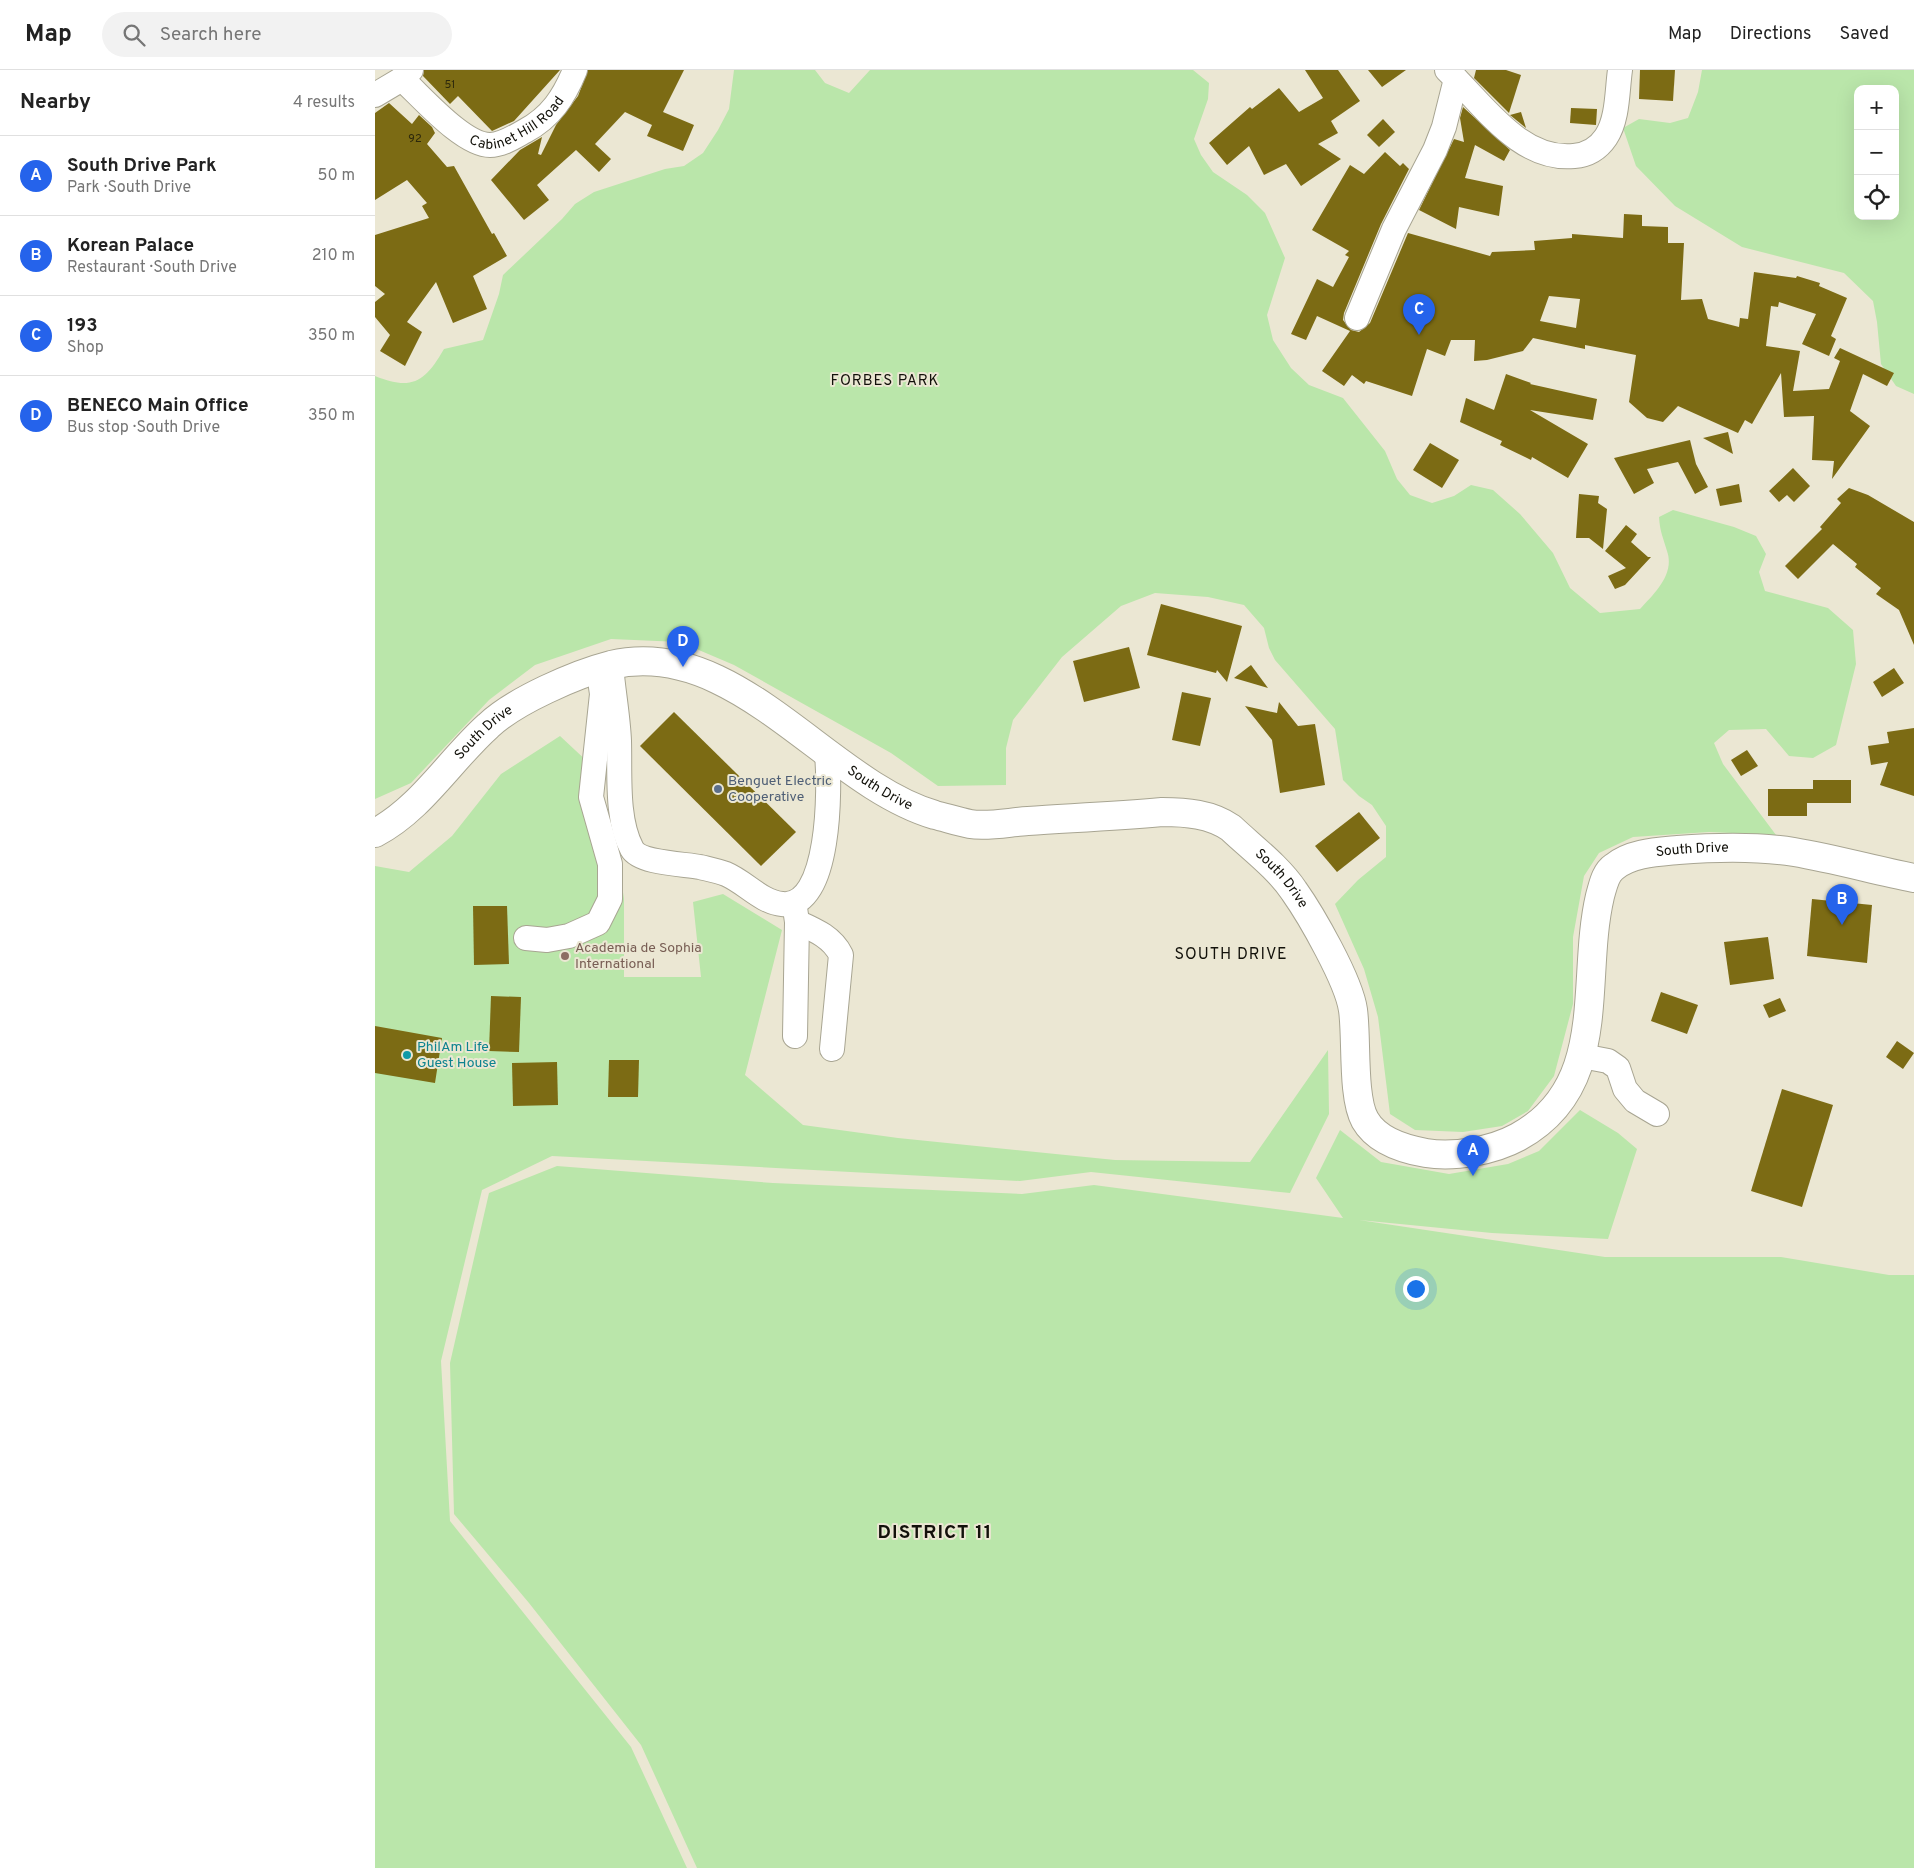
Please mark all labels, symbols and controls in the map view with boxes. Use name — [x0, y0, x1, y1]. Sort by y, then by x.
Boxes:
search box — [102, 12, 452, 57]
text: Map — [25, 20, 72, 50]
icon: search — [120, 21, 148, 49]
text: Search here — [160, 23, 261, 47]
text: Map — [1668, 23, 1702, 46]
text: Directions — [1730, 23, 1812, 46]
text: Saved — [1840, 23, 1889, 46]
house number: 51 — [445, 78, 455, 92]
map controls — [1854, 85, 1899, 220]
button: + — [1854, 85, 1899, 130]
text: Nearby — [20, 89, 91, 116]
text: 4 results — [293, 93, 355, 113]
street label: Cabinet Hill Road — [466, 93, 568, 154]
button: − — [1854, 130, 1899, 175]
house number: 92 — [408, 132, 422, 146]
text: South Drive Park — [67, 154, 217, 178]
text: A — [30, 166, 42, 186]
text: 50 m — [318, 166, 355, 186]
button: locate — [1854, 175, 1899, 220]
text: Park · South Drive — [67, 178, 191, 198]
text: Korean Palace — [67, 234, 194, 258]
text: B — [30, 246, 42, 266]
text: 210 m — [312, 246, 355, 266]
text: Restaurant · South Drive — [67, 258, 237, 278]
pin: C — [1403, 294, 1435, 335]
text: 193 — [67, 314, 98, 338]
text: C — [31, 326, 41, 346]
text: 350 m — [308, 326, 355, 346]
text: Shop — [67, 338, 104, 358]
district label: FORBES PARK — [830, 372, 940, 391]
text: BENECO Main Office — [67, 394, 248, 418]
text: D — [30, 406, 42, 426]
text: 350 m — [308, 406, 355, 426]
text: Bus stop · South Drive — [67, 418, 220, 438]
pin: D — [667, 626, 699, 667]
street label: South Drive — [451, 701, 516, 763]
street label: South Drive — [844, 762, 915, 814]
place label: Benguet Electric Cooperative — [728, 773, 832, 806]
marker: Benguet Electric Cooperative — [712, 783, 724, 795]
street label: South Drive — [1655, 839, 1729, 861]
street label: South Drive — [1252, 845, 1312, 911]
pin: B — [1826, 884, 1858, 925]
place label: Academia de Sophia International — [575, 940, 702, 973]
district label: SOUTH DRIVE — [1174, 945, 1288, 965]
marker: Academia de Sophia International — [559, 950, 571, 962]
place label: PhilAm Life Guest House — [417, 1039, 496, 1072]
marker: PhilAm Life Guest House — [401, 1049, 413, 1061]
pin: A — [1457, 1135, 1489, 1176]
your location — [1403, 1276, 1429, 1302]
district label: DISTRICT 11 — [878, 1521, 992, 1545]

